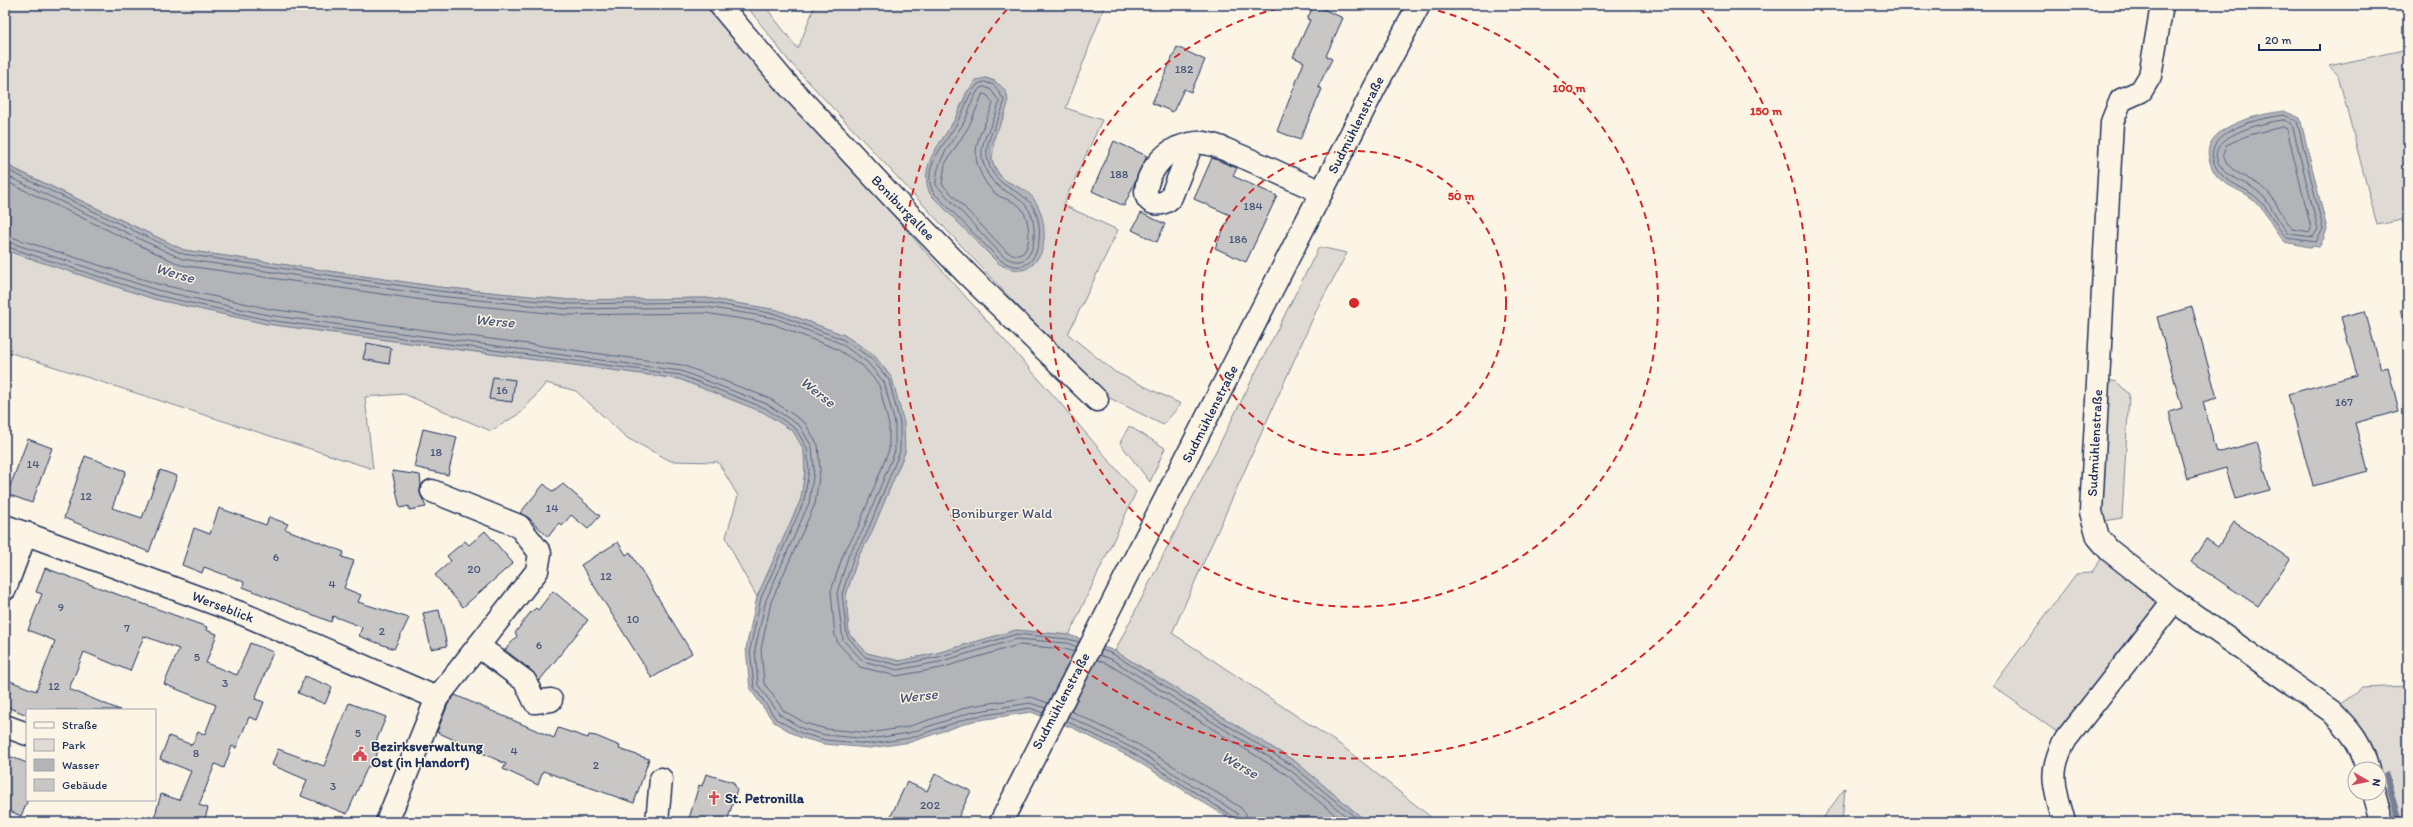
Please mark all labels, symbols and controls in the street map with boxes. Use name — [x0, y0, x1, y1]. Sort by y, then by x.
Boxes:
scale bar — [2259, 26, 2320, 52]
text: 20 m — [2265, 33, 2292, 47]
house number: 182 — [1175, 62, 1194, 76]
street label: Sudmühlenstraße — [1324, 73, 1388, 177]
text: 100 m — [1552, 81, 1586, 95]
text: 150 m — [1750, 104, 1783, 118]
house number: 188 — [1110, 167, 1129, 181]
street label: Boniburgallee — [868, 172, 939, 244]
text: 50 m — [1448, 189, 1475, 203]
house number: 184 — [1243, 199, 1263, 213]
house number: 186 — [1229, 232, 1247, 246]
water label: Werse — [154, 259, 197, 287]
centre of rings — [1347, 296, 1361, 310]
water label: Werse — [475, 310, 516, 332]
street label: Sudmühlenstraße — [1178, 362, 1242, 466]
water label: Werse — [797, 373, 840, 412]
house number: 16 — [496, 383, 508, 397]
street label: Sudmühlenstraße — [2084, 389, 2106, 497]
house number: 167 — [2335, 395, 2353, 409]
house number: 18 — [430, 445, 442, 459]
house number: 14 — [27, 457, 39, 471]
house number: 12 — [80, 489, 93, 503]
house number: 14 — [546, 501, 558, 515]
park label: Boniburger Wald — [951, 505, 1053, 522]
house number: 6 — [273, 550, 279, 564]
house number: 20 — [467, 562, 481, 576]
house number: 12 — [600, 569, 613, 583]
house number: 4 — [328, 577, 336, 591]
street label: Werseblick — [190, 587, 257, 627]
house number: 9 — [58, 600, 64, 614]
house number: 10 — [627, 612, 639, 626]
house number: 7 — [124, 621, 130, 635]
house number: 2 — [379, 624, 386, 638]
house number: 6 — [536, 638, 542, 652]
street label: Sudmühlenstraße — [1028, 649, 1094, 752]
house number: 5 — [194, 650, 200, 664]
house number: 3 — [222, 676, 229, 690]
house number: 12 — [48, 679, 61, 693]
water label: Werse — [897, 685, 939, 707]
legend — [26, 709, 156, 801]
text: Straße — [62, 718, 97, 732]
house number: 5 — [355, 726, 361, 740]
text: Park — [62, 738, 86, 752]
place label: Bezirksverwaltung Ost (in Handorf) — [371, 738, 484, 771]
house number: 4 — [510, 744, 518, 758]
house number: 8 — [193, 746, 200, 760]
public building icon: Bezirksverwaltung Ost (in Handorf) — [352, 746, 368, 762]
water label: Werse — [1219, 747, 1262, 783]
text: Wasser — [62, 758, 99, 772]
house number: 2 — [593, 758, 600, 772]
north arrow — [2347, 761, 2387, 801]
text: Gebäude — [62, 778, 107, 792]
text: N — [2369, 778, 2383, 787]
house number: 3 — [330, 779, 337, 793]
church icon: St. Petronilla — [706, 790, 722, 806]
place label: St. Petronilla — [725, 790, 805, 807]
house number: 202 — [920, 798, 941, 812]

